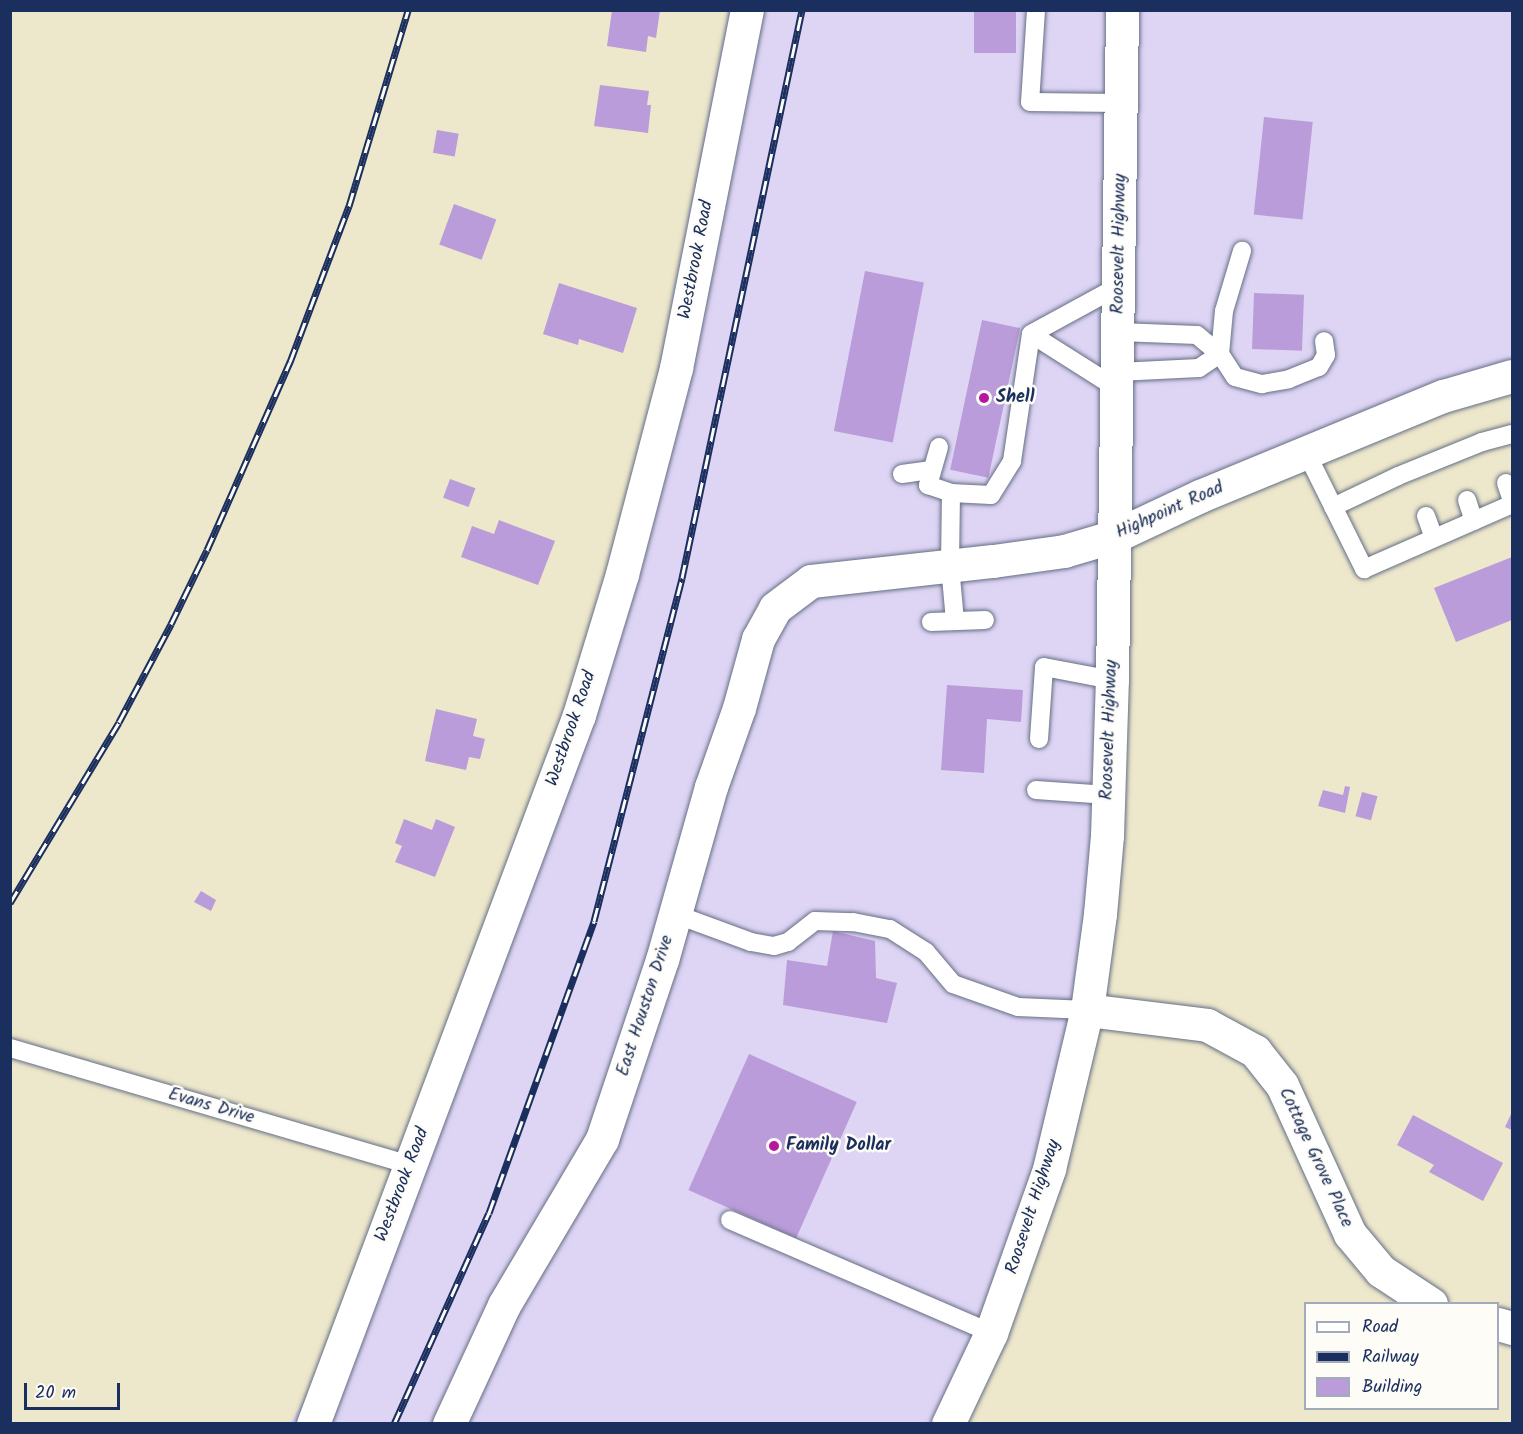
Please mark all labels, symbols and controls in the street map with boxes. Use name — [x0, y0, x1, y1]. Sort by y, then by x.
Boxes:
street label: Roosevelt Highway — [1108, 174, 1132, 314]
street label: Westbrook Road — [675, 199, 719, 321]
place label: Shell — [996, 387, 1034, 409]
marker: Shell — [977, 391, 991, 405]
street label: Highpoint Road — [1113, 478, 1227, 544]
street label: Roosevelt Highway — [1097, 659, 1123, 801]
street label: Westbrook Road — [542, 669, 602, 789]
street label: East Houston Drive — [613, 933, 679, 1079]
street label: Evans Drive — [165, 1084, 257, 1130]
street label: Cottage Grove Place — [1273, 1085, 1357, 1231]
street label: Westbrook Road — [371, 1125, 435, 1245]
place label: Family Dollar — [786, 1135, 891, 1157]
street label: Roosevelt Highway — [1002, 1137, 1066, 1277]
marker: Family Dollar — [767, 1139, 781, 1153]
legend — [1304, 1302, 1499, 1410]
text: Road — [1362, 1313, 1398, 1342]
text: Railway — [1362, 1343, 1419, 1372]
scale bar — [27, 1371, 123, 1409]
text: Building — [1362, 1373, 1422, 1402]
text: 20 m — [35, 1379, 76, 1408]

